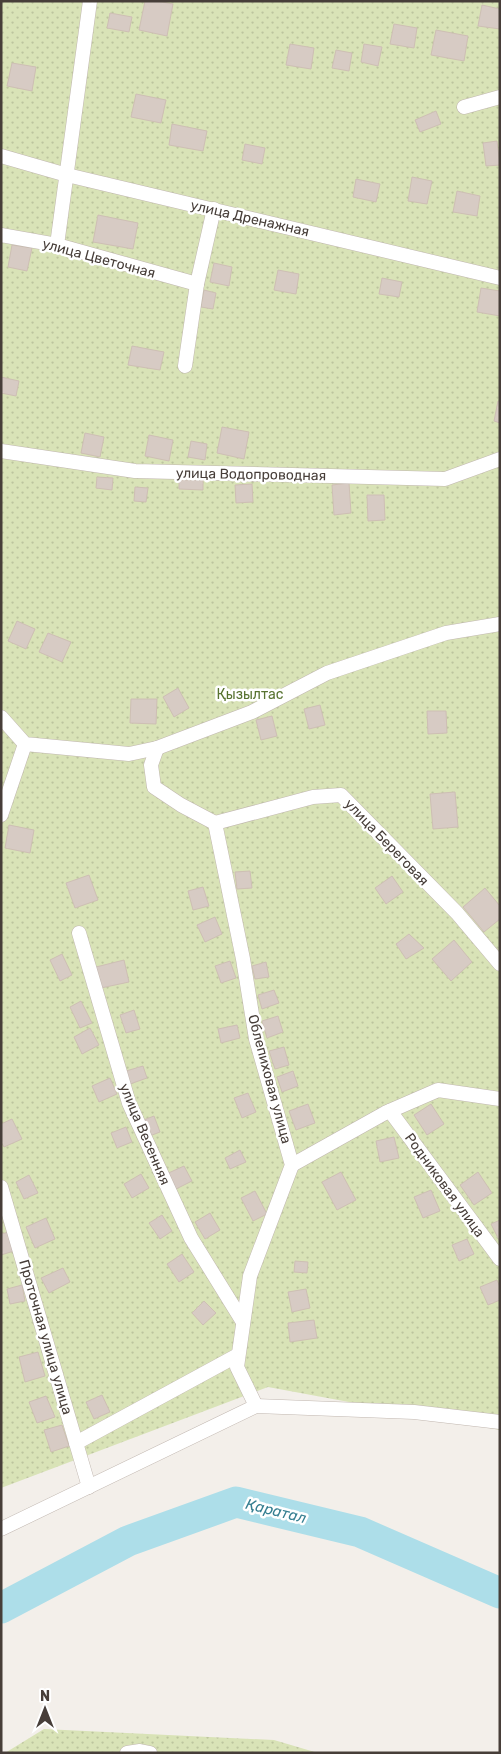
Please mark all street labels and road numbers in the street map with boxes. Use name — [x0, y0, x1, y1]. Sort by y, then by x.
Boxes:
street label: улица Дренажная — [189, 197, 311, 240]
street label: улица Цветочная — [40, 235, 157, 282]
street label: улица Водопроводная — [176, 465, 326, 484]
street label: улица Береговая — [341, 796, 432, 889]
street label: Облепиховая улица — [244, 1013, 295, 1146]
street label: улица Весенняя — [115, 1081, 174, 1188]
street label: Родниковая улица — [401, 1130, 488, 1241]
street label: Проточная улица улица — [15, 1258, 76, 1417]

